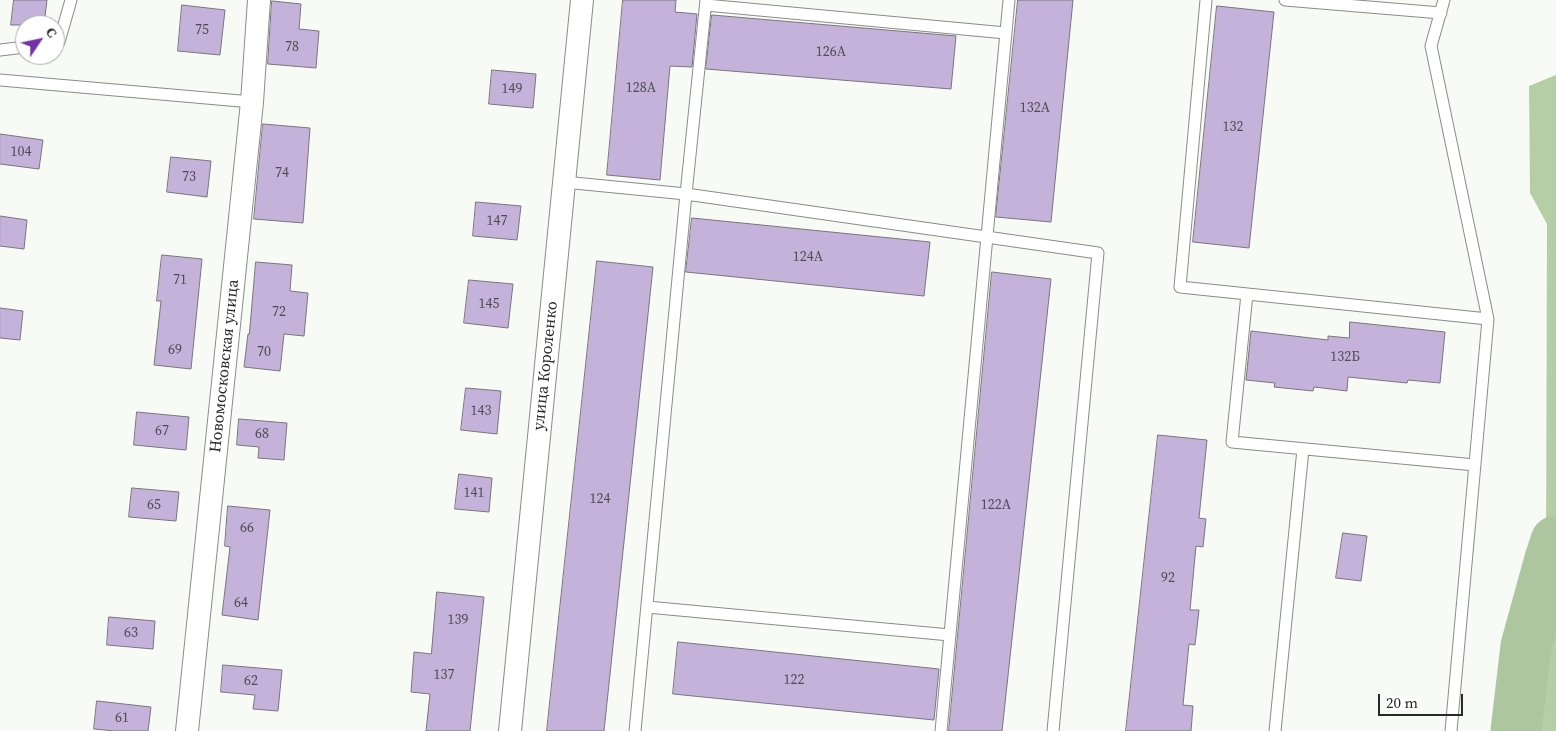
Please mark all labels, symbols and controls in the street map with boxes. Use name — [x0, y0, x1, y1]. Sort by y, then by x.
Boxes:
north arrow — [15, 15, 65, 65]
house number: 75 — [195, 22, 209, 38]
text: С — [41, 23, 62, 41]
house number: 78 — [285, 39, 299, 55]
house number: 126А — [816, 44, 846, 60]
house number: 128А — [626, 80, 656, 96]
house number: 149 — [502, 81, 522, 97]
house number: 132А — [1020, 100, 1050, 116]
house number: 132 — [1223, 119, 1243, 135]
house number: 104 — [11, 144, 31, 160]
house number: 74 — [275, 165, 289, 181]
house number: 73 — [182, 169, 196, 185]
house number: 147 — [487, 213, 507, 229]
house number: 124А — [793, 249, 823, 265]
house number: 71 — [173, 272, 187, 288]
street label: Новомосковская улица — [206, 279, 244, 453]
house number: 145 — [479, 296, 499, 312]
street label: улица Короленко — [530, 300, 562, 432]
house number: 72 — [272, 304, 286, 320]
house number: 69 — [168, 342, 182, 358]
house number: 70 — [257, 344, 271, 360]
house number: 132Б — [1330, 349, 1360, 365]
house number: 143 — [471, 403, 491, 419]
house number: 67 — [155, 423, 169, 439]
house number: 68 — [255, 426, 269, 442]
house number: 141 — [464, 485, 484, 501]
house number: 124 — [590, 491, 610, 507]
house number: 65 — [147, 497, 161, 513]
house number: 122А — [981, 497, 1011, 513]
house number: 66 — [240, 520, 254, 536]
house number: 92 — [1161, 570, 1175, 586]
house number: 64 — [234, 595, 248, 611]
house number: 139 — [448, 612, 468, 628]
house number: 63 — [124, 625, 138, 641]
house number: 137 — [434, 667, 454, 683]
house number: 122 — [784, 672, 804, 688]
house number: 62 — [244, 673, 258, 689]
scale bar — [1381, 684, 1466, 716]
text: 20 m — [1386, 692, 1418, 713]
house number: 61 — [115, 710, 129, 726]

